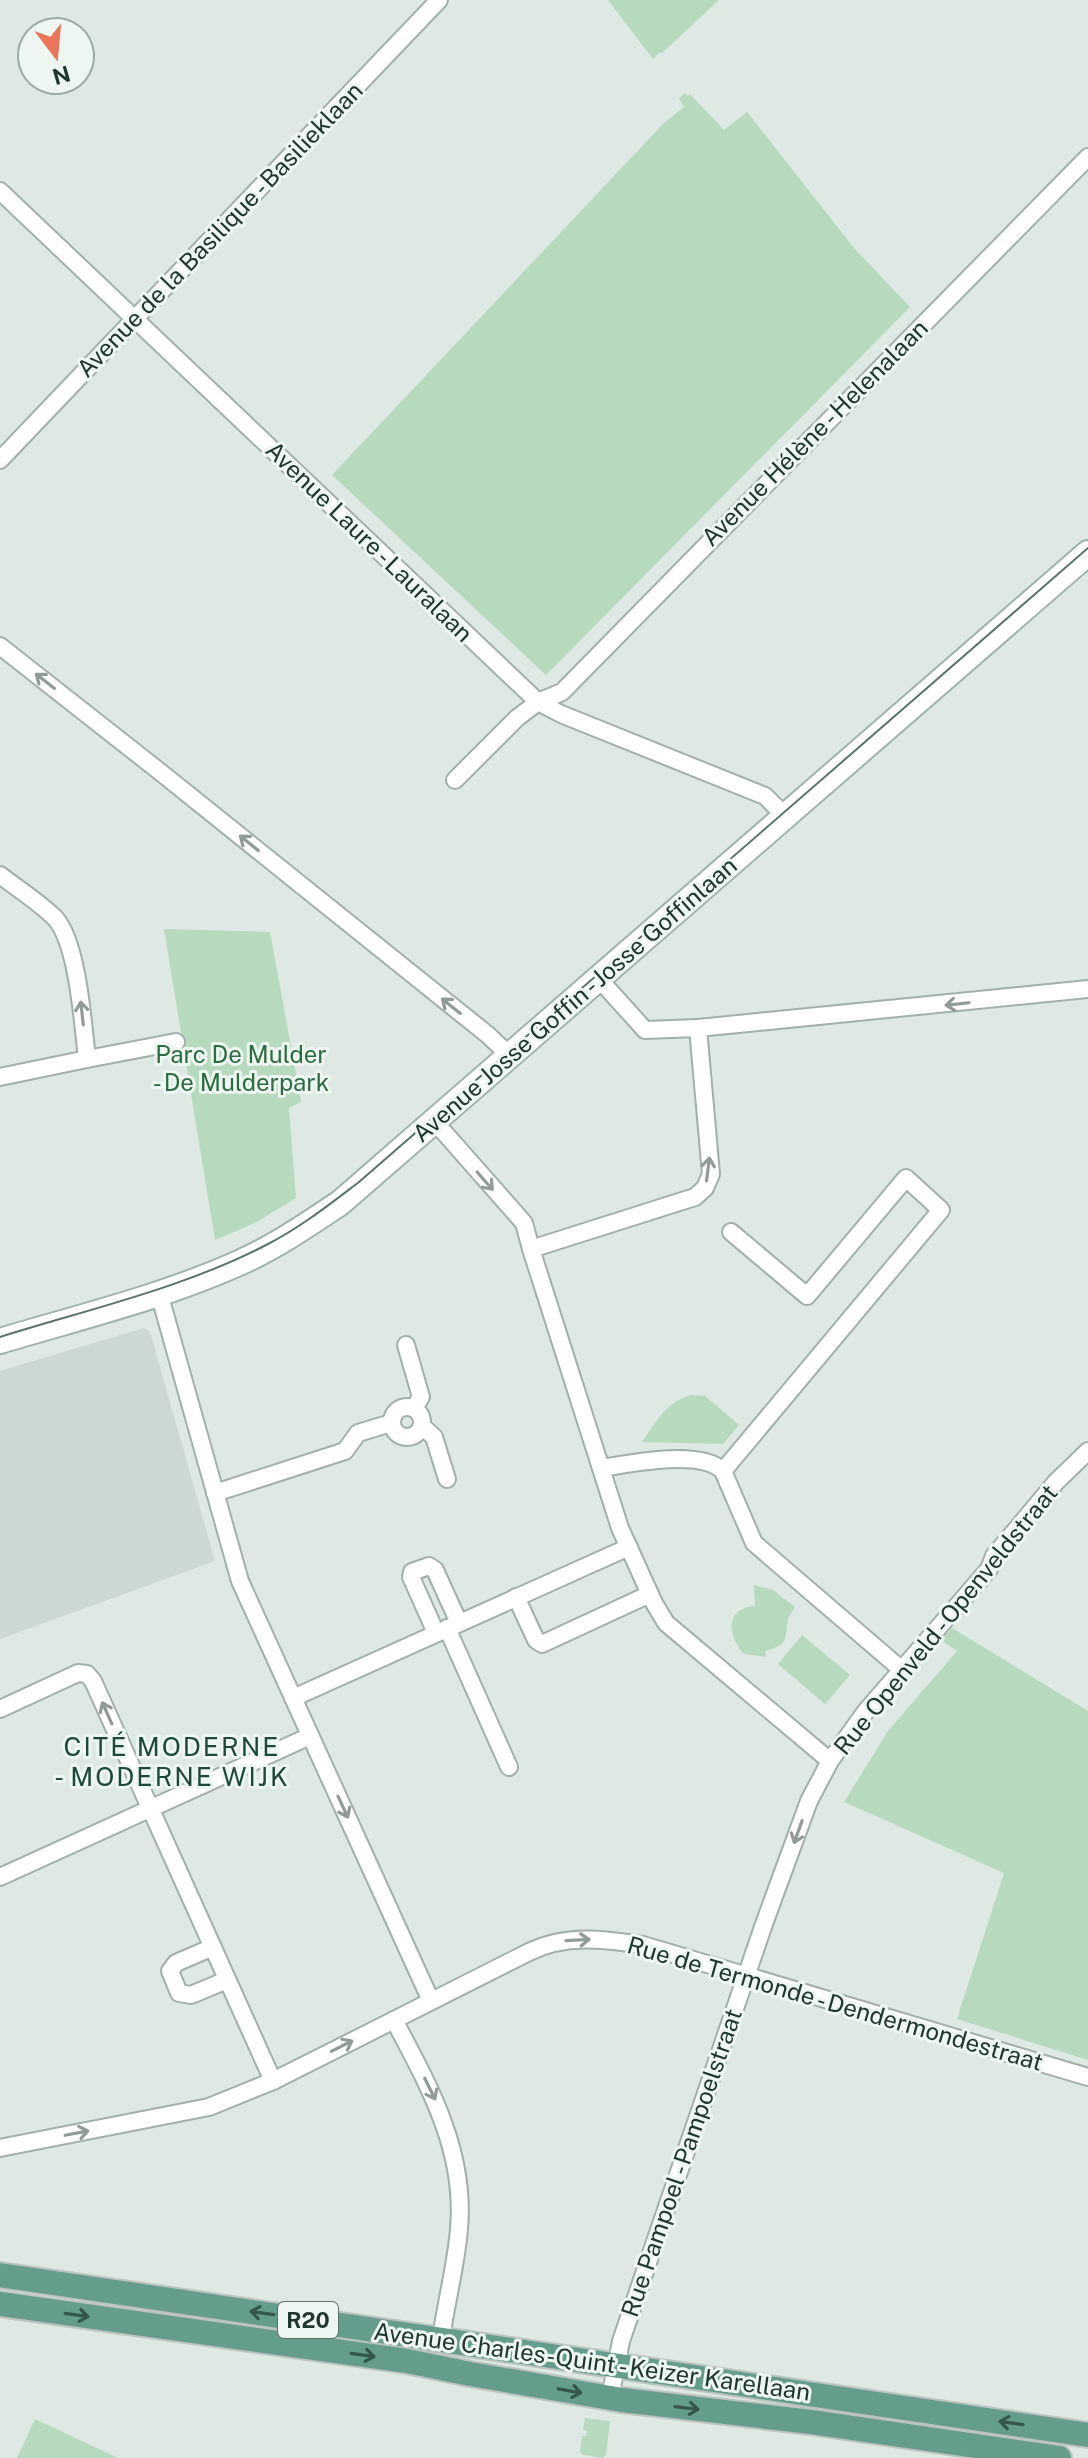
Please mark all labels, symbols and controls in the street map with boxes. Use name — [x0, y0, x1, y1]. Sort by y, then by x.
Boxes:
north arrow — [16, 16, 96, 96]
text: N — [50, 60, 73, 90]
street label: Avenue de la Basilique - Basilieklaan — [71, 76, 368, 383]
street label: Avenue Hélène - Helenalaan — [695, 313, 933, 551]
street label: Avenue Laure - Lauralaan — [261, 435, 479, 647]
one-way arrow — [35, 673, 56, 690]
one-way arrow — [238, 834, 259, 852]
street label: Avenue Josse Goffin - Josse Goffinlaan — [407, 851, 742, 1148]
one-way arrow — [944, 996, 971, 1011]
one-way arrow — [441, 997, 462, 1014]
one-way arrow — [74, 1000, 89, 1027]
park label: Parc De Mulder - De Mulderpark — [153, 1040, 329, 1096]
one-way arrow — [701, 1157, 716, 1183]
one-way arrow — [476, 1170, 494, 1191]
street label: Rue Openveld - Openveldstraat — [828, 1479, 1063, 1760]
one-way arrow — [99, 1702, 114, 1726]
district label: CITÉ MODERNE - MODERNE WIJK — [54, 1731, 290, 1792]
one-way arrow — [336, 1794, 351, 1819]
one-way arrow — [790, 1819, 804, 1844]
street label: Rue de Termonde - Dendermondestraat — [624, 1930, 1046, 2076]
one-way arrow — [564, 1932, 591, 1947]
street label: Rue Pampoel - Pampoelstraat — [615, 2005, 747, 2320]
one-way arrow — [330, 2038, 354, 2053]
one-way arrow — [423, 2076, 438, 2100]
one-way arrow — [63, 2125, 89, 2140]
road number: R20 — [278, 2302, 338, 2338]
one-way arrow — [250, 2305, 275, 2320]
one-way arrow — [64, 2308, 89, 2323]
street label: Avenue Charles-Quint - Keizer Karellaan — [372, 2317, 812, 2406]
one-way arrow — [349, 2348, 375, 2363]
one-way arrow — [556, 2384, 582, 2399]
one-way arrow — [673, 2400, 700, 2415]
one-way arrow — [999, 2415, 1024, 2430]

